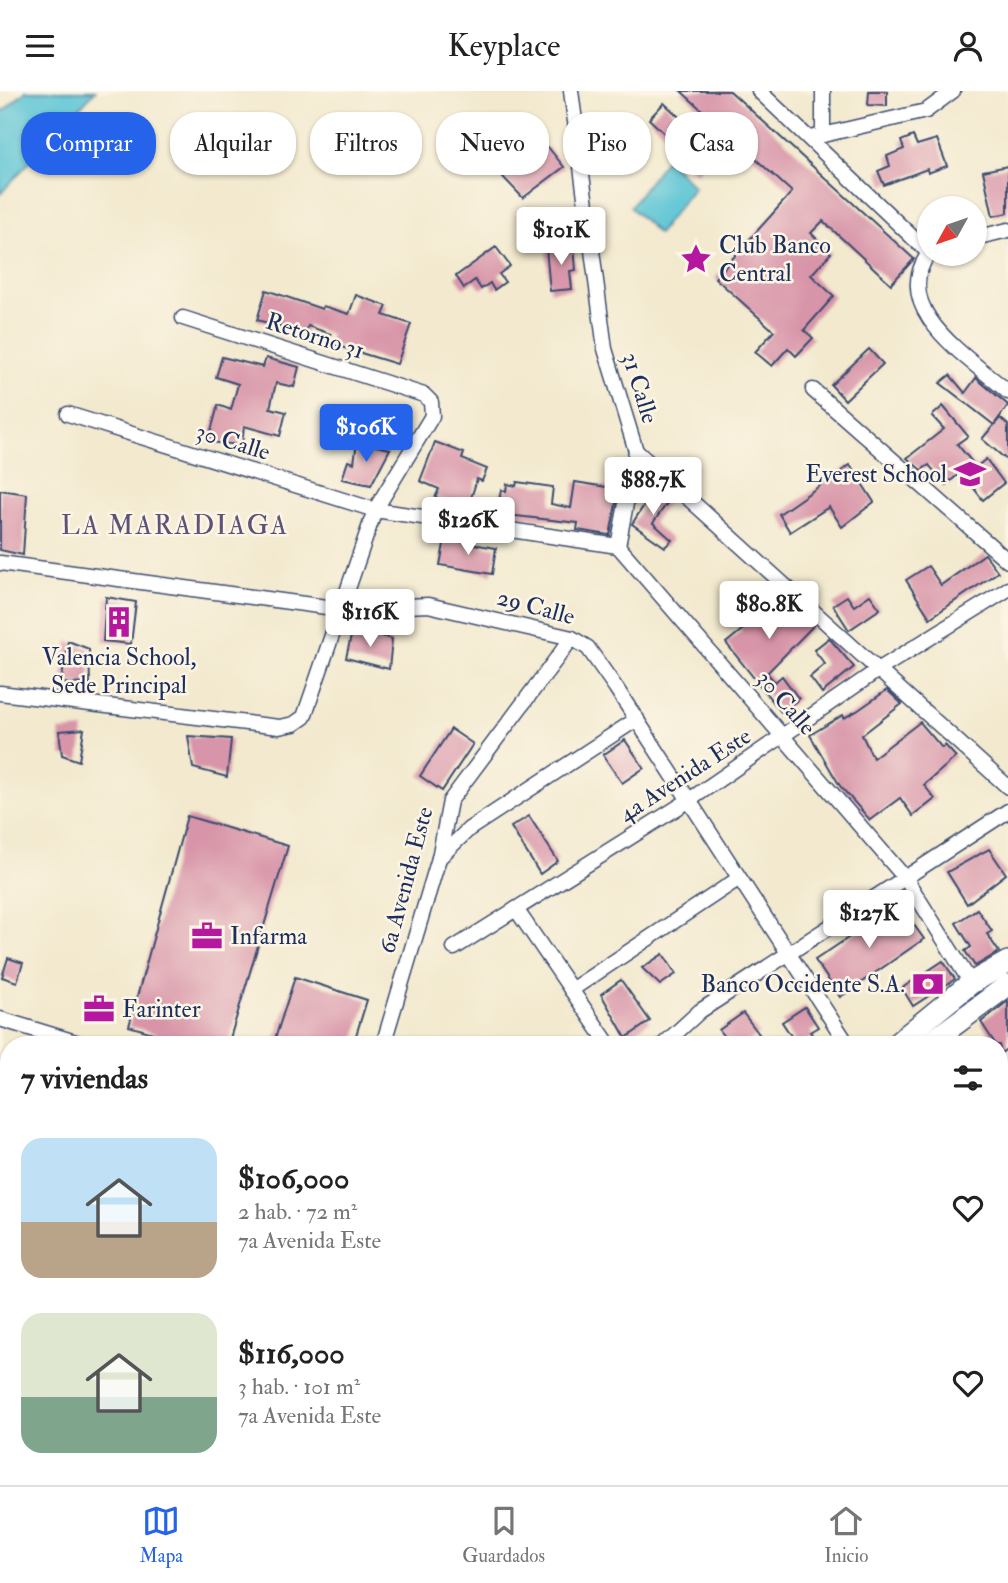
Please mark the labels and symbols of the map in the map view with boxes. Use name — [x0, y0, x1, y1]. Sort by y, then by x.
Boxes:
north arrow — [917, 196, 987, 266]
pin: $101K — [512, 207, 610, 267]
place label: Club Banco Central — [719, 230, 831, 289]
place icon: Club Banco Central — [679, 242, 713, 276]
street label: Retorno 31 — [262, 306, 368, 366]
street label: 31 Calle — [615, 349, 665, 427]
pin: $106K — [317, 405, 415, 464]
street label: 30 Calle — [192, 416, 274, 468]
pin: $88.7K — [596, 457, 710, 517]
school or university icon: Everest School — [953, 457, 987, 491]
place label: Everest School — [805, 459, 947, 490]
pin: $126K — [419, 497, 517, 557]
district label: LA MARADIAGA — [61, 510, 289, 542]
pin: $80.8K — [712, 581, 826, 641]
street label: 29 Calle — [494, 582, 578, 632]
pin: $116K — [321, 589, 419, 649]
building icon: Valencia School, Sede Principal — [102, 605, 136, 639]
place label: Valencia School, Sede Principal — [42, 642, 196, 701]
street label: 30 Calle — [749, 664, 823, 742]
street label: 4a Avenida Este — [613, 721, 757, 829]
street label: 6a Avenida Este — [372, 803, 440, 957]
pin: $127K — [820, 891, 918, 950]
office icon: Infarma — [190, 919, 224, 953]
place label: Infarma — [230, 921, 308, 952]
bank icon: Banco Occidente S.A. — [911, 967, 945, 1001]
place label: Banco Occidente S.A. — [701, 969, 905, 1000]
office icon: Farinter — [82, 992, 116, 1026]
place label: Farinter — [122, 994, 201, 1025]

